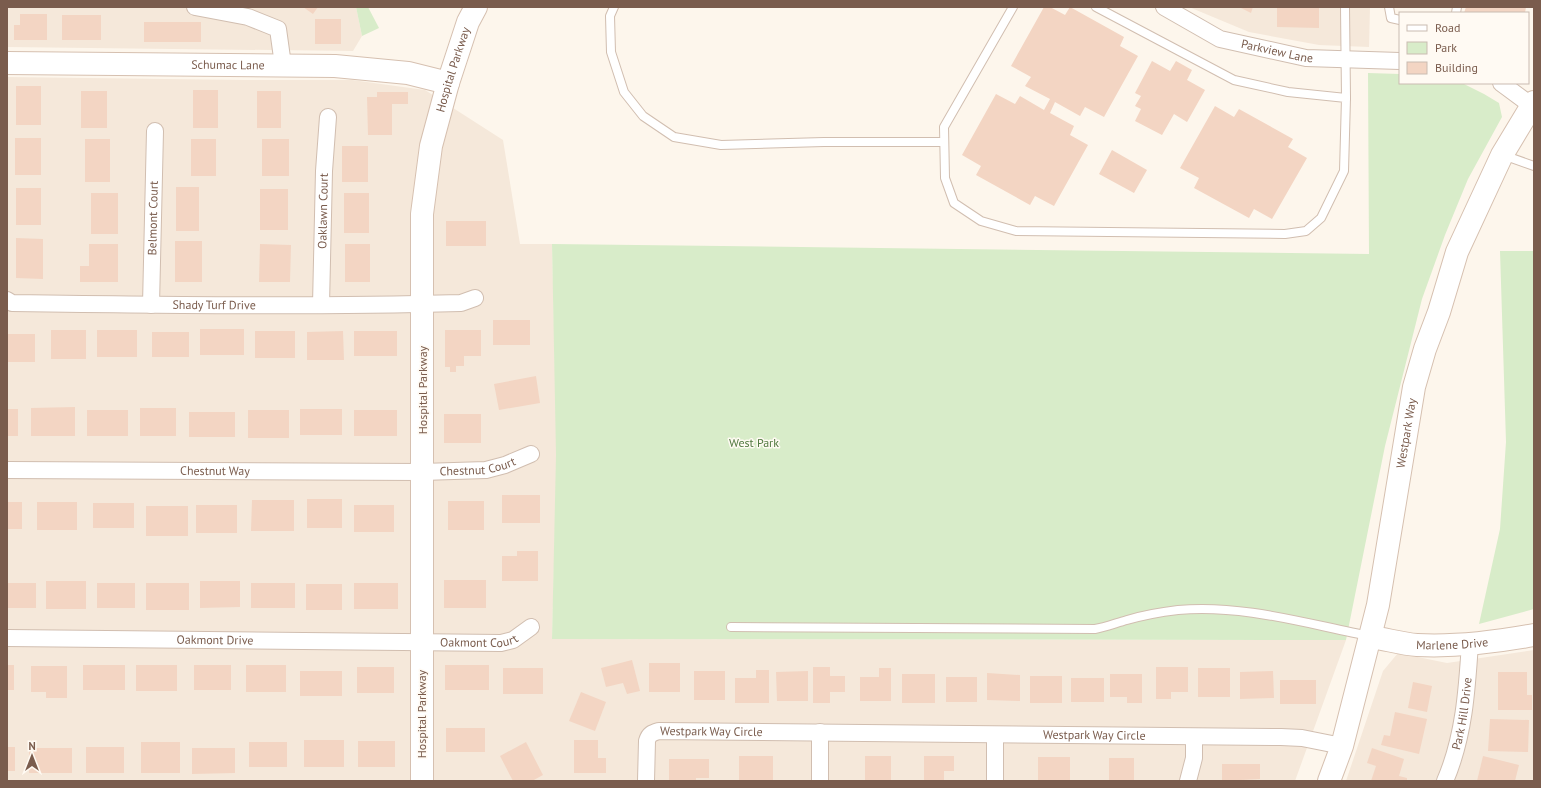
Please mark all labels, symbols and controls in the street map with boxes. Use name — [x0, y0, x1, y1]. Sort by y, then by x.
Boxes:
legend — [1399, 12, 1529, 84]
text: Road — [1435, 20, 1460, 35]
street label: Hospital Parkway — [432, 25, 473, 114]
street label: Parkview Lane — [1240, 36, 1313, 65]
text: Park — [1435, 40, 1457, 55]
street label: Schumac Lane — [191, 57, 265, 72]
text: Building — [1435, 60, 1478, 75]
street label: Oaklawn Court — [314, 173, 331, 249]
street label: Belmont Court — [144, 181, 161, 255]
street label: Shady Turf Drive — [172, 297, 256, 312]
street label: Hospital Parkway — [415, 345, 430, 434]
street label: Westpark Way — [1393, 397, 1419, 469]
park label: West Park — [729, 435, 779, 450]
street label: Chestnut Court — [439, 453, 518, 478]
street label: Chestnut Way — [180, 463, 250, 478]
street label: Oakmont Court — [440, 631, 521, 650]
street label: Oakmont Drive — [176, 632, 254, 647]
street label: Marlene Drive — [1416, 634, 1489, 652]
street label: Hospital Parkway — [414, 669, 429, 758]
street label: Park Hill Drive — [1448, 676, 1475, 751]
street label: Westpark Way Circle — [660, 723, 763, 739]
street label: Westpark Way Circle — [1043, 727, 1146, 743]
north arrow — [12, 736, 52, 776]
text: N — [28, 739, 36, 753]

